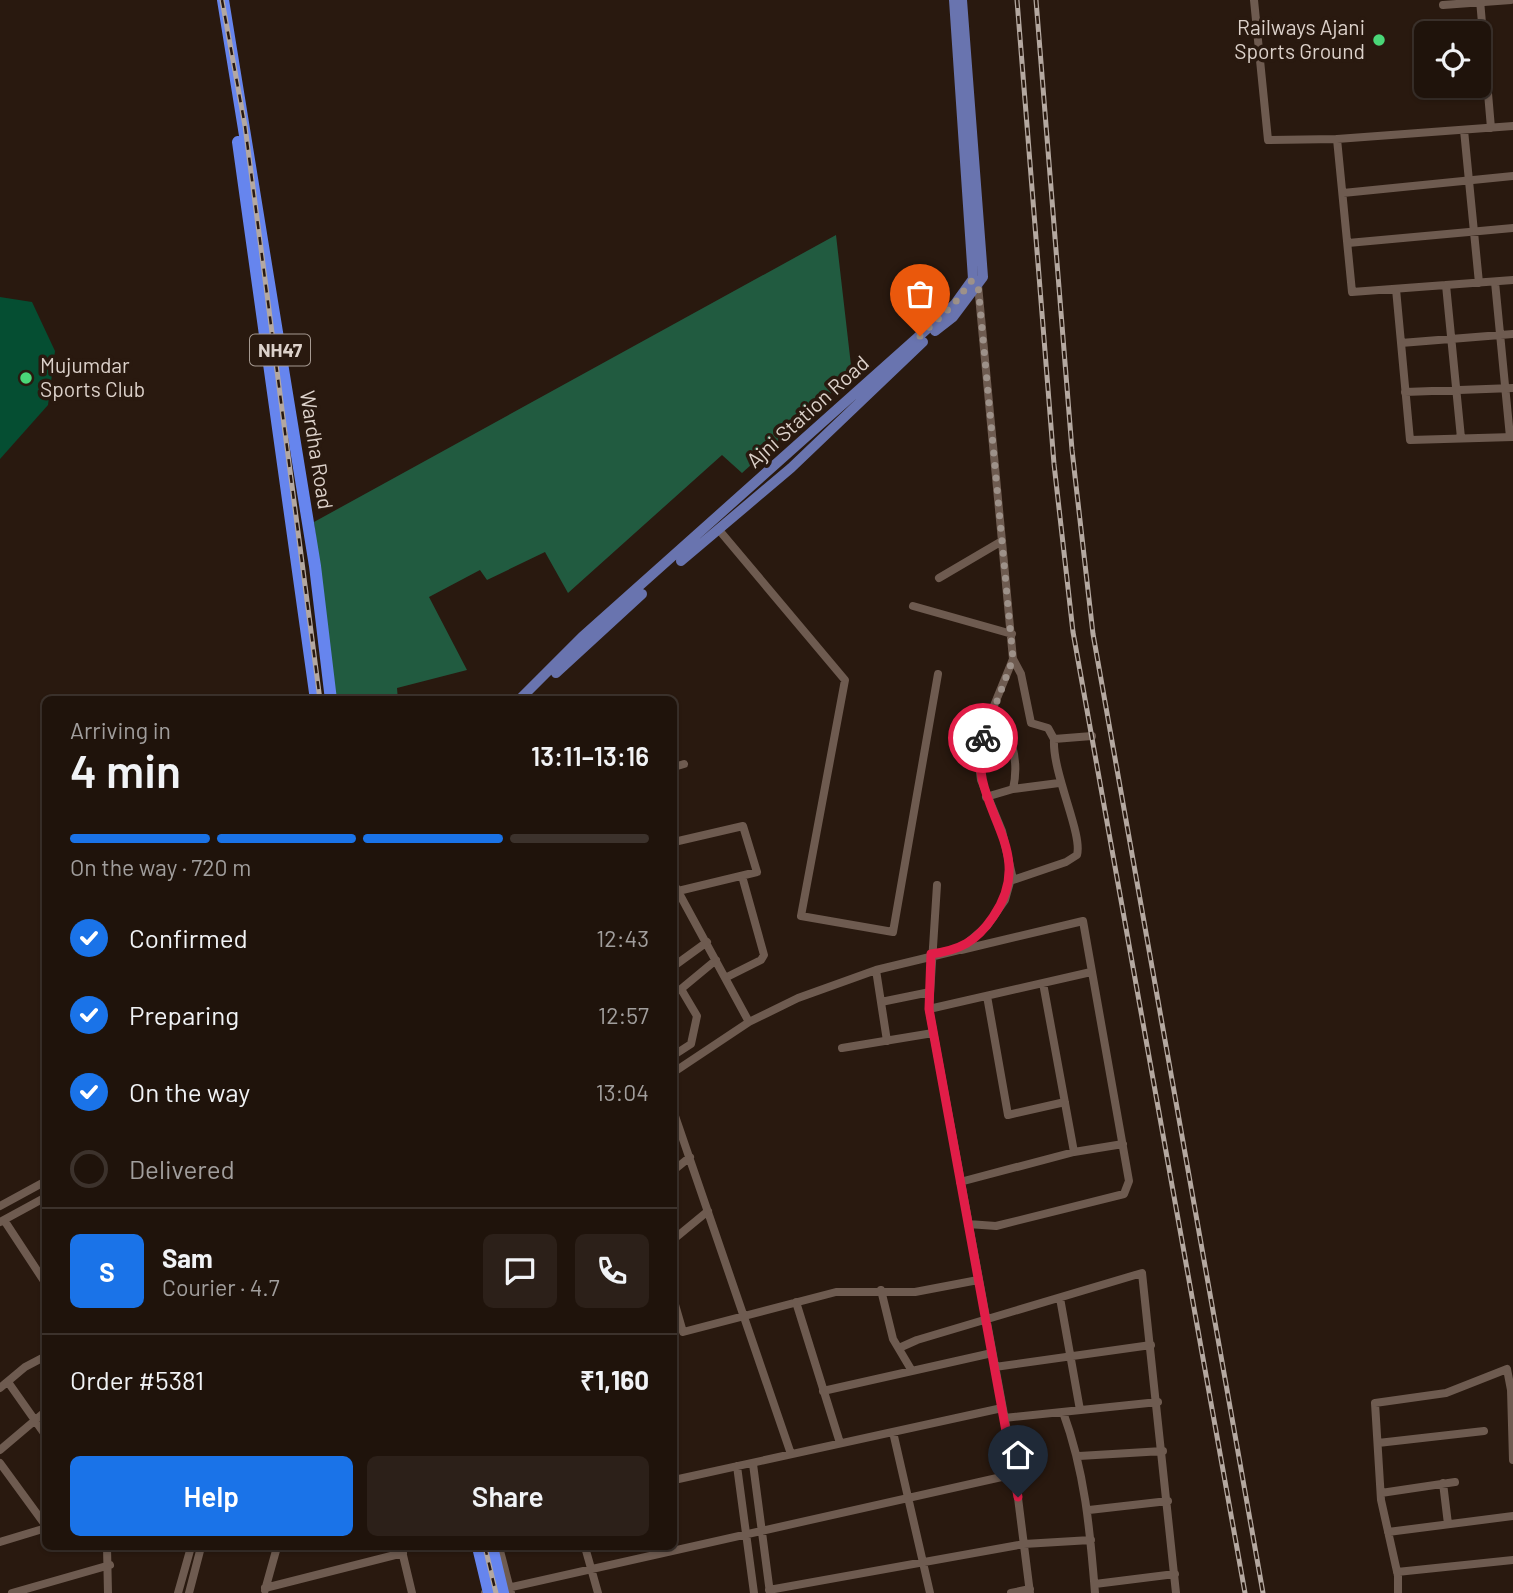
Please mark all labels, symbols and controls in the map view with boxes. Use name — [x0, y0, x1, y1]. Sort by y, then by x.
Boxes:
place label: Railways Ajani Sports Ground — [1234, 14, 1365, 63]
map controls — [1414, 21, 1491, 98]
button: locate — [1414, 21, 1491, 98]
marker: Railways Ajani Sports Ground — [1371, 32, 1387, 48]
pin — [890, 264, 950, 336]
icon: bag — [901, 275, 939, 313]
road number: NH47 — [250, 334, 310, 366]
street label: Ajni Station Road — [741, 349, 873, 472]
place label: Mujumdar Sports Club — [40, 352, 145, 401]
marker: Mujumdar Sports Club — [18, 370, 34, 386]
street label: Wardha Road — [296, 389, 339, 511]
courier — [948, 703, 1018, 773]
text: Arriving in — [70, 716, 171, 744]
icon: bike — [964, 719, 1002, 757]
text: 13:11–13:16 — [531, 740, 649, 771]
text: 4 min — [70, 742, 181, 797]
text: On the way · 720 m — [70, 853, 251, 881]
icon: check — [70, 919, 108, 957]
text: Confirmed — [129, 922, 248, 953]
text: 12:43 — [596, 924, 649, 952]
icon: check — [70, 996, 108, 1034]
text: Preparing — [129, 999, 239, 1030]
text: 12:57 — [598, 1001, 649, 1029]
icon: check — [70, 1073, 108, 1111]
text: On the way — [129, 1076, 250, 1107]
text: 13:04 — [596, 1078, 649, 1106]
text: Delivered — [129, 1153, 235, 1184]
button: chat — [483, 1234, 557, 1308]
button: phone — [575, 1234, 649, 1308]
text: Sam — [162, 1242, 213, 1273]
text: S — [99, 1256, 115, 1287]
text: Courier · 4.7 — [162, 1273, 280, 1301]
text: Order #5381 — [70, 1364, 204, 1395]
text: ₹1,160 — [580, 1364, 649, 1395]
pin — [988, 1425, 1048, 1497]
icon: home — [999, 1436, 1037, 1474]
button: Help — [70, 1456, 353, 1536]
button: Share — [367, 1456, 649, 1536]

